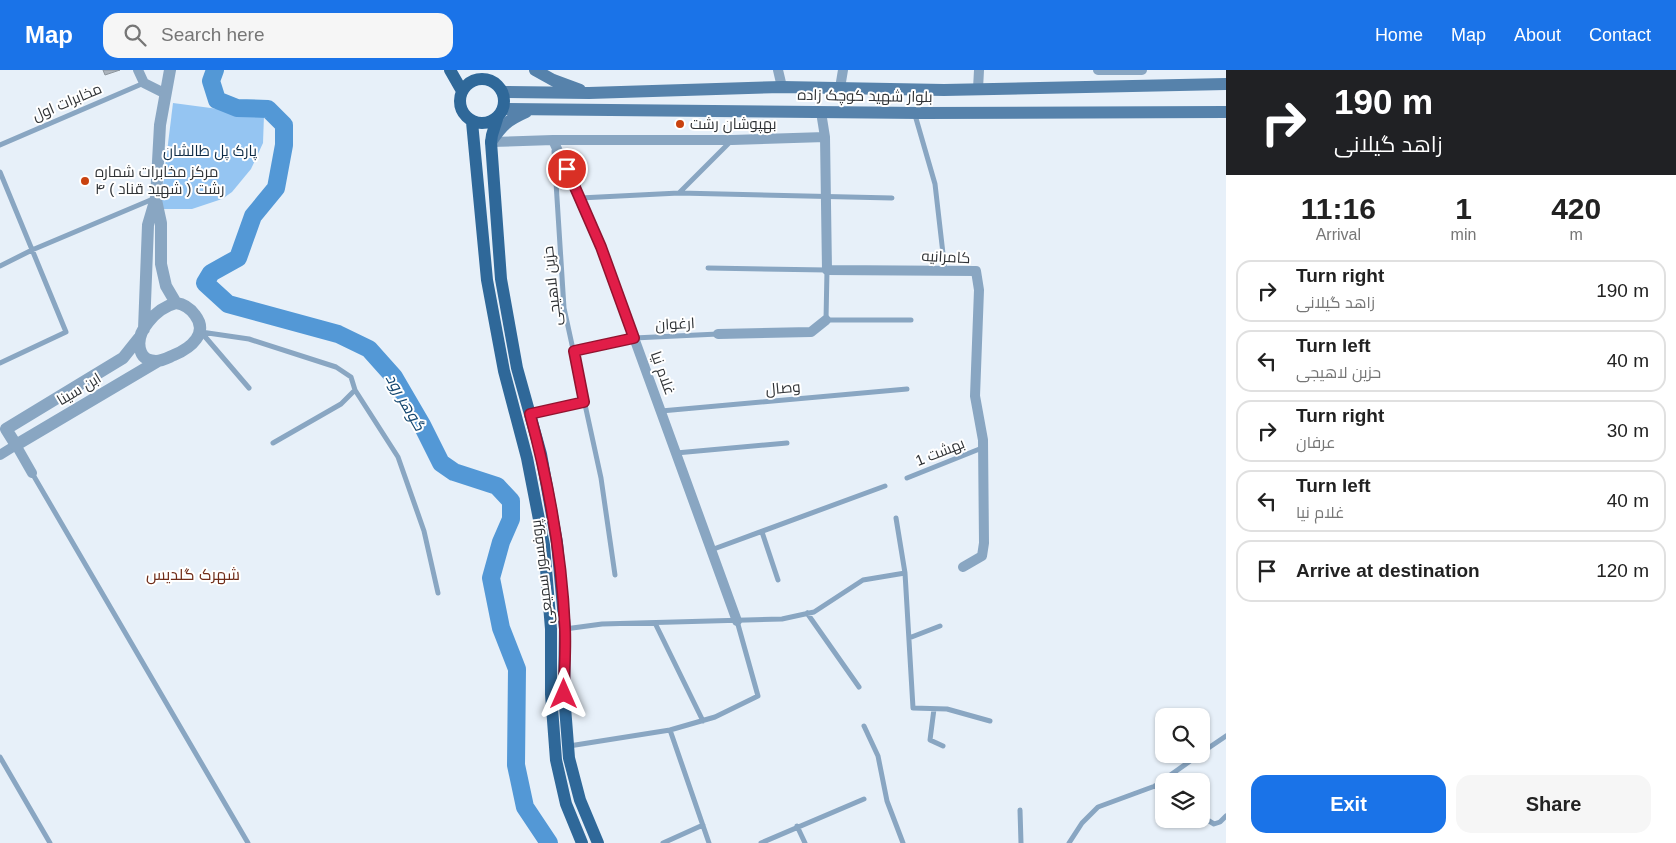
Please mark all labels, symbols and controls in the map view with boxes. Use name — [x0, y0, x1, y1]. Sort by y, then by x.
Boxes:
search box — [103, 13, 453, 58]
text: Map — [25, 21, 73, 48]
icon: search — [121, 21, 149, 49]
text: Search here — [161, 24, 265, 45]
text: Home — [1375, 25, 1423, 45]
text: Map — [1451, 25, 1486, 45]
text: About — [1514, 25, 1561, 45]
text: Contact — [1589, 25, 1651, 45]
street label: مخابرات اول — [29, 79, 105, 125]
text: 190 m — [1334, 82, 1433, 121]
street label: بلوار شهید کوچک زاده — [797, 86, 933, 107]
icon: right — [1251, 90, 1316, 155]
place label: بهپوشان رشت — [690, 115, 777, 134]
marker: بهپوشان رشت — [674, 118, 686, 130]
text: زاهد گیلانی — [1334, 132, 1443, 157]
park label: پارک پل طالشان — [163, 142, 257, 161]
pin — [546, 148, 588, 190]
icon: arrive — [553, 155, 581, 183]
place label: مرکز مخابرات شماره ۴ رشت ( شهید قناد ) — [95, 163, 224, 199]
marker: مرکز مخابرات شماره ۴ رشت ( شهید قناد ) — [79, 175, 91, 187]
text: 11:16 — [1301, 192, 1376, 225]
text: 1 — [1455, 192, 1472, 225]
text: 420 — [1551, 192, 1601, 225]
text: Arrival — [1316, 226, 1361, 243]
text: min — [1451, 226, 1476, 243]
text: m — [1570, 226, 1583, 243]
street label: حزین لاهیجی — [539, 245, 566, 327]
street label: کامرانیه — [921, 247, 971, 267]
text: Turn right — [1296, 265, 1384, 286]
icon: right — [1253, 277, 1281, 305]
text: 190 m — [1596, 280, 1649, 301]
text: زاهد گیلانی — [1296, 294, 1375, 311]
street label: ارغوان — [655, 314, 695, 335]
text: Turn left — [1296, 335, 1371, 356]
icon: left — [1253, 347, 1281, 375]
street label: غلام نیا — [646, 349, 679, 398]
text: 40 m — [1607, 350, 1649, 371]
text: حزین لاهیجی — [1296, 364, 1381, 381]
street label: ابن سینا — [54, 369, 105, 410]
water label: گوهر رود — [382, 371, 429, 434]
street label: وصال — [765, 378, 801, 398]
text: Turn right — [1296, 405, 1384, 426]
icon: right — [1253, 417, 1281, 445]
text: 30 m — [1607, 420, 1649, 441]
street label: بهشت 1 — [913, 434, 968, 471]
text: عرفان — [1296, 434, 1335, 451]
text: Turn left — [1296, 475, 1371, 496]
icon: left — [1253, 487, 1281, 515]
text: 40 m — [1607, 490, 1649, 511]
text: غلام نیا — [1296, 504, 1344, 521]
street label: پروفسور سمیعی — [527, 519, 558, 625]
icon: arrive — [1253, 557, 1281, 585]
text: Arrive at destination — [1296, 560, 1480, 581]
text: 120 m — [1596, 560, 1649, 581]
district label: شهرک گلدیس — [146, 566, 240, 585]
position arrow — [537, 667, 589, 719]
map controls — [1155, 708, 1210, 828]
button: search — [1155, 708, 1210, 763]
button: layers — [1155, 773, 1210, 828]
button: Exit — [1251, 775, 1446, 833]
button: Share — [1456, 775, 1651, 833]

